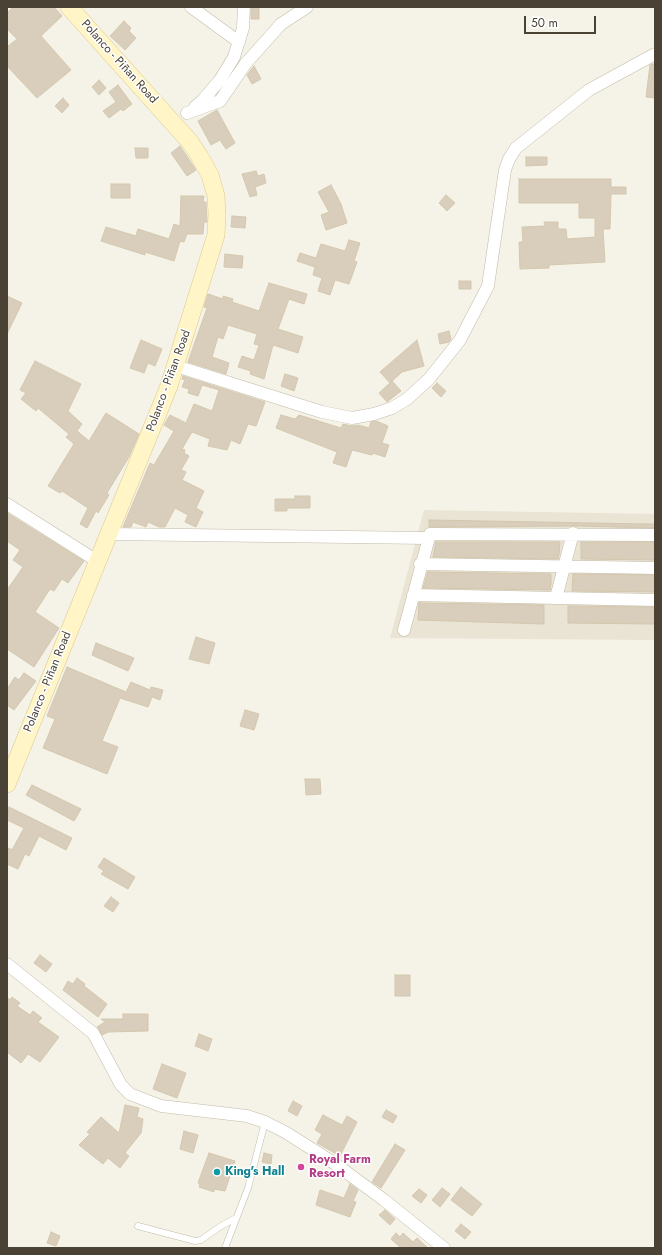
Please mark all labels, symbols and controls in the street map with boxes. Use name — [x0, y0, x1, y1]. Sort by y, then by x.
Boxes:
scale bar — [526, 8, 598, 34]
text: 50 m — [531, 14, 558, 32]
street label: Polanco - Piñan Road — [78, 17, 160, 107]
street label: Polanco - Piñan Road — [144, 328, 194, 434]
street label: Polanco - Piñan Road — [21, 630, 75, 734]
place label: Royal Farm Resort — [309, 1153, 371, 1181]
marker: Royal Farm Resort — [296, 1162, 306, 1172]
place label: King's Hall — [225, 1165, 284, 1179]
marker: King's Hall — [212, 1167, 222, 1177]

